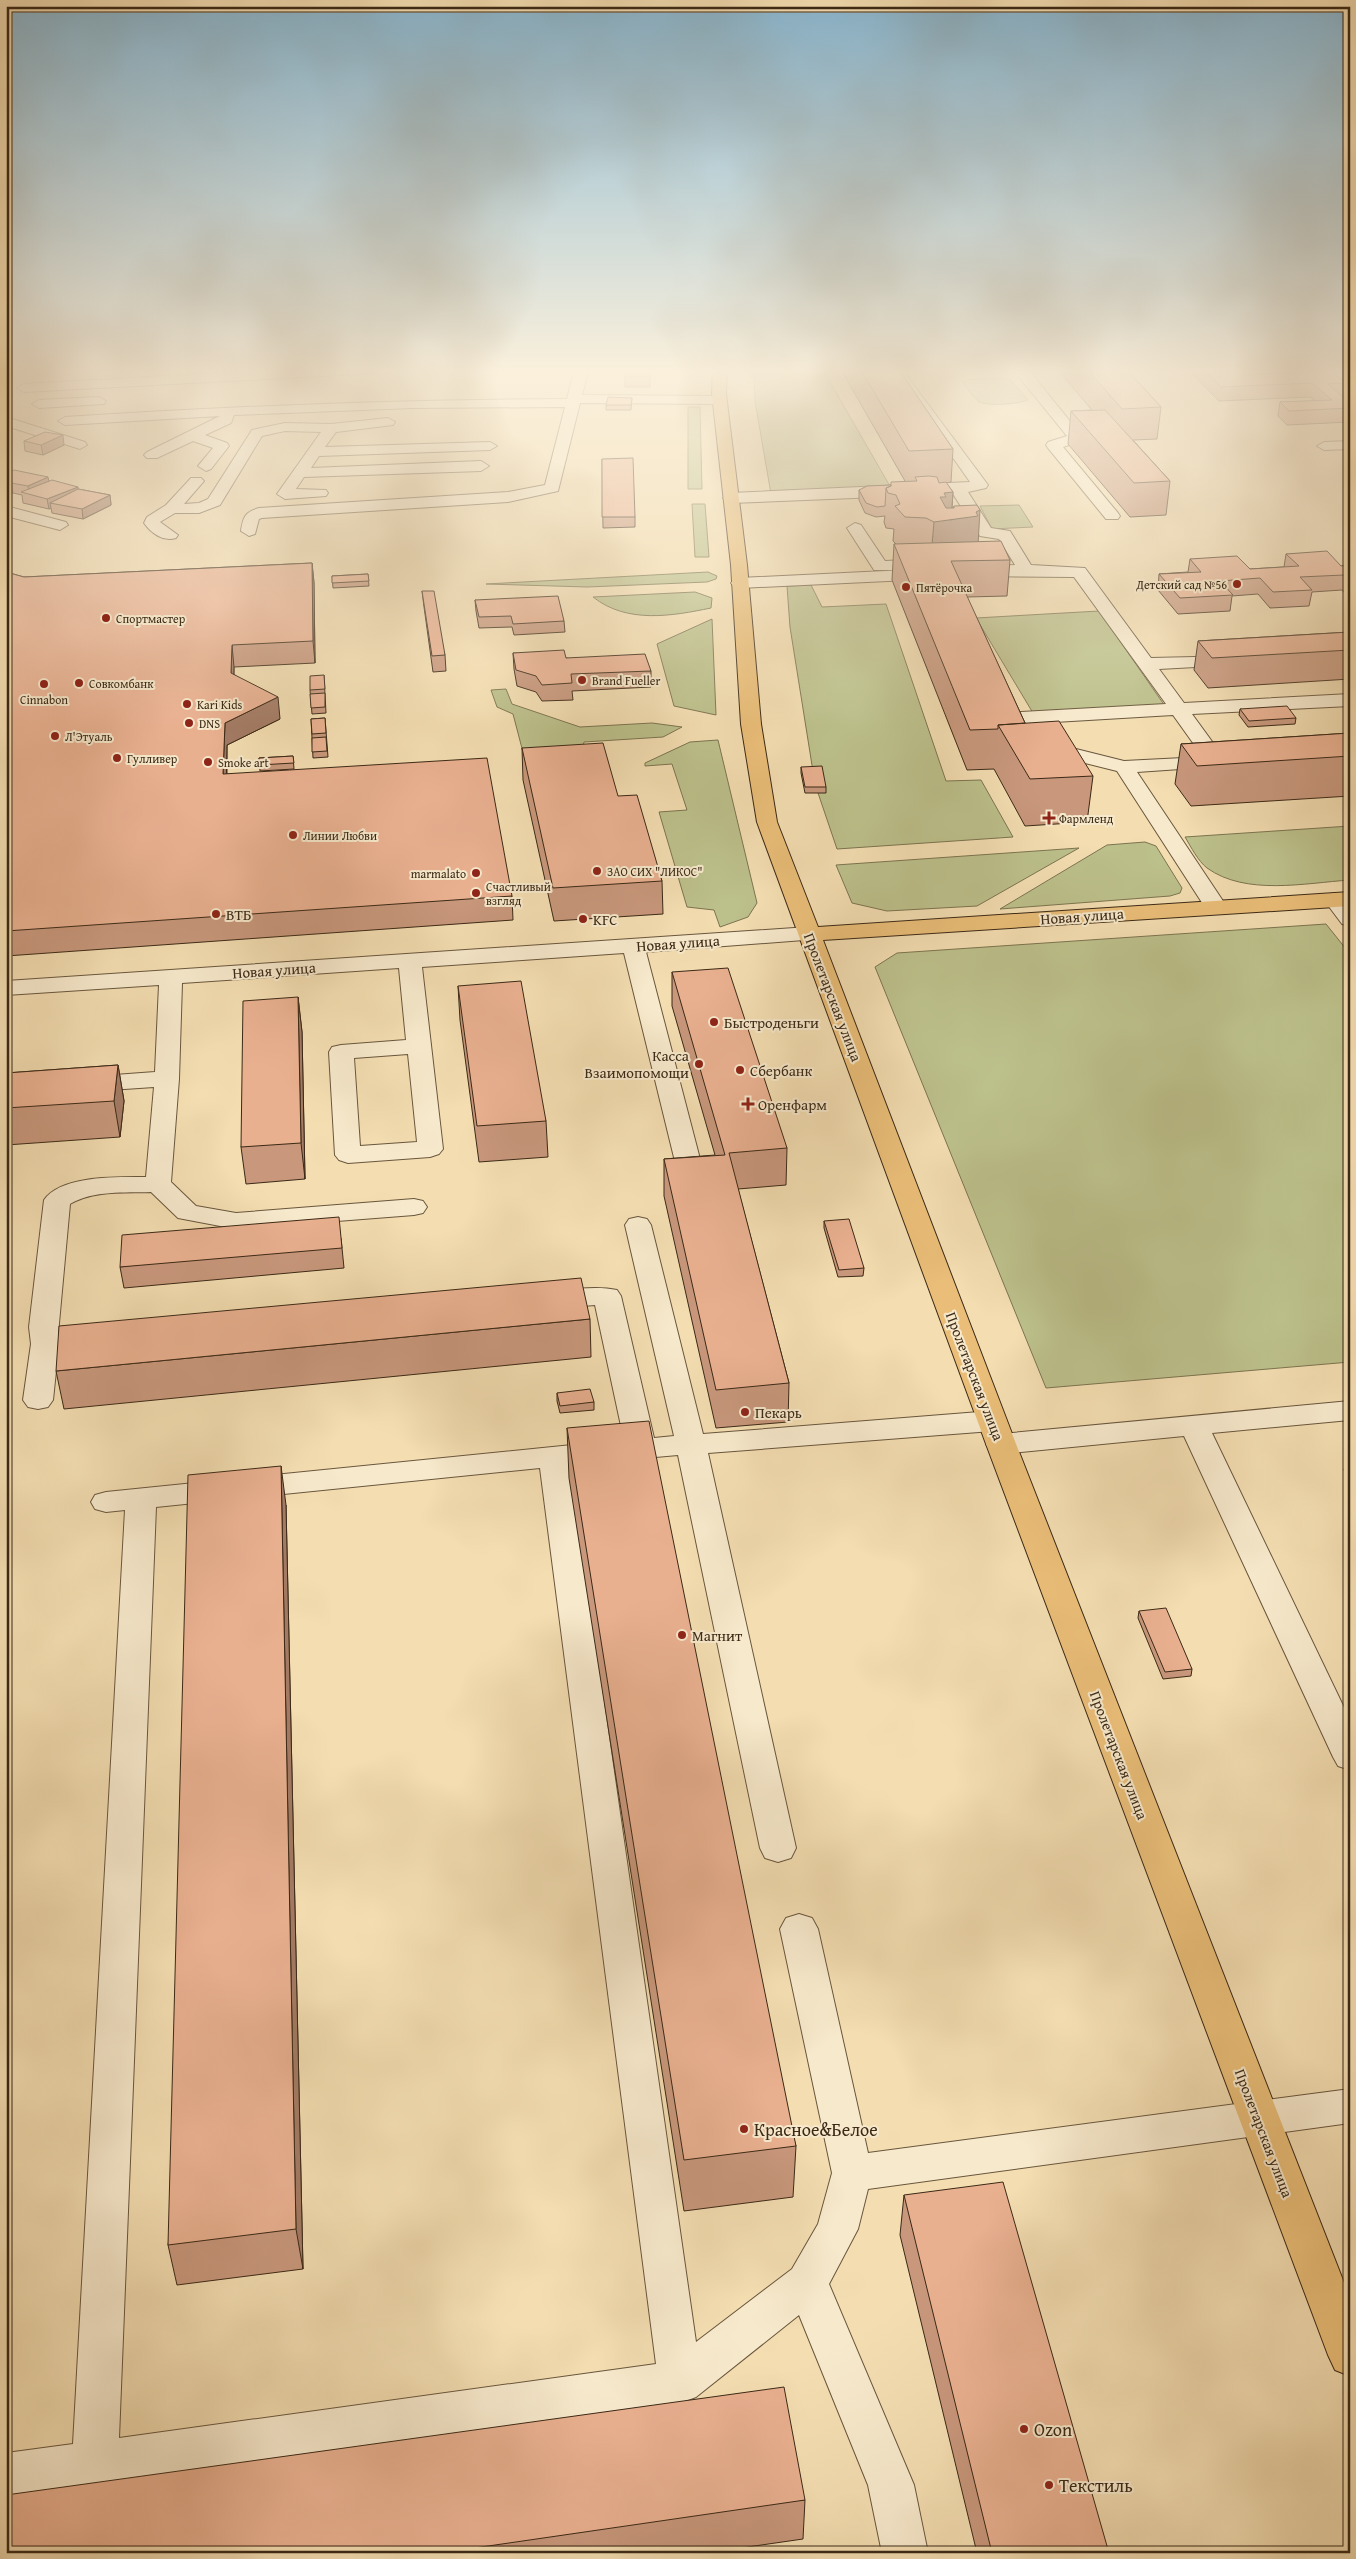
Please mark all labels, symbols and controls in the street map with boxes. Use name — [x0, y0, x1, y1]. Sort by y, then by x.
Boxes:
place label: Детский сад №56 — [1135, 576, 1227, 593]
marker: Детский сад №56 — [1231, 578, 1243, 590]
place label: Пятёрочка — [916, 579, 973, 596]
marker: Пятёрочка — [900, 581, 912, 593]
place label: Спортмастер — [116, 610, 186, 627]
marker: Спортмастер — [100, 612, 112, 624]
place label: Brand Fueller — [592, 672, 660, 689]
marker: Brand Fueller — [576, 674, 588, 686]
place label: Совкомбанк — [89, 675, 154, 692]
marker: Совкомбанк — [73, 677, 85, 689]
marker: Cinnabon — [38, 678, 50, 690]
place label: Cinnabon — [20, 691, 68, 708]
place label: Kari Kids — [197, 696, 243, 713]
marker: Kari Kids — [181, 698, 193, 710]
place label: DNS — [199, 715, 220, 732]
marker: DNS — [183, 717, 195, 729]
place label: Л'Этуаль — [65, 728, 113, 745]
marker: Л'Этуаль — [49, 730, 61, 742]
place label: Гулливер — [127, 750, 178, 767]
marker: Гулливер — [111, 752, 123, 764]
place label: Smoke art — [218, 754, 270, 771]
marker: Smoke art — [202, 756, 214, 768]
place label: Фармленд — [1059, 810, 1114, 827]
marker: Фармленд — [1043, 812, 1055, 824]
place label: Линии Любви — [303, 827, 377, 844]
marker: Линии Любви — [287, 829, 299, 841]
place label: ЗАО СИХ "ЛИКОС" — [607, 863, 703, 880]
place label: marmalato — [411, 865, 466, 882]
marker: ЗАО СИХ "ЛИКОС" — [591, 865, 603, 877]
marker: marmalato — [470, 867, 482, 879]
place label: Счастливый взгляд — [486, 878, 551, 909]
marker: Счастливый взгляд — [470, 887, 482, 899]
street label: Новая улица — [1040, 903, 1125, 929]
place label: ВТБ — [226, 904, 251, 925]
marker: ВТБ — [210, 908, 222, 920]
place label: KFC — [593, 909, 617, 930]
marker: KFC — [577, 913, 589, 925]
street label: Новая улица — [636, 930, 721, 956]
street label: Пролетарская улица — [799, 930, 868, 1065]
street label: Новая улица — [232, 957, 317, 983]
place label: Быстроденьги — [724, 1012, 819, 1033]
marker: Быстроденьги — [708, 1016, 720, 1028]
place label: Касса Взаимопомощи — [585, 1045, 690, 1083]
marker: Касса Взаимопомощи — [693, 1058, 705, 1070]
place label: Сбербанк — [750, 1060, 812, 1081]
marker: Сбербанк — [734, 1064, 746, 1076]
place label: Оренфарм — [758, 1094, 827, 1115]
marker: Оренфарм — [742, 1098, 754, 1110]
street label: Пролетарская улица — [941, 1309, 1010, 1444]
place label: Пекарь — [755, 1402, 802, 1423]
marker: Пекарь — [739, 1406, 751, 1418]
place label: Магнит — [692, 1625, 743, 1646]
marker: Магнит — [676, 1629, 688, 1641]
street label: Пролетарская улица — [1085, 1688, 1154, 1823]
street label: Пролетарская улица — [1230, 2066, 1299, 2201]
place label: Красное&Белое — [754, 2116, 878, 2143]
marker: Красное&Белое — [738, 2123, 750, 2135]
place label: Ozon — [1034, 2416, 1072, 2443]
marker: Ozon — [1018, 2423, 1030, 2435]
place label: Текстиль — [1059, 2472, 1133, 2499]
marker: Текстиль — [1043, 2479, 1055, 2491]

